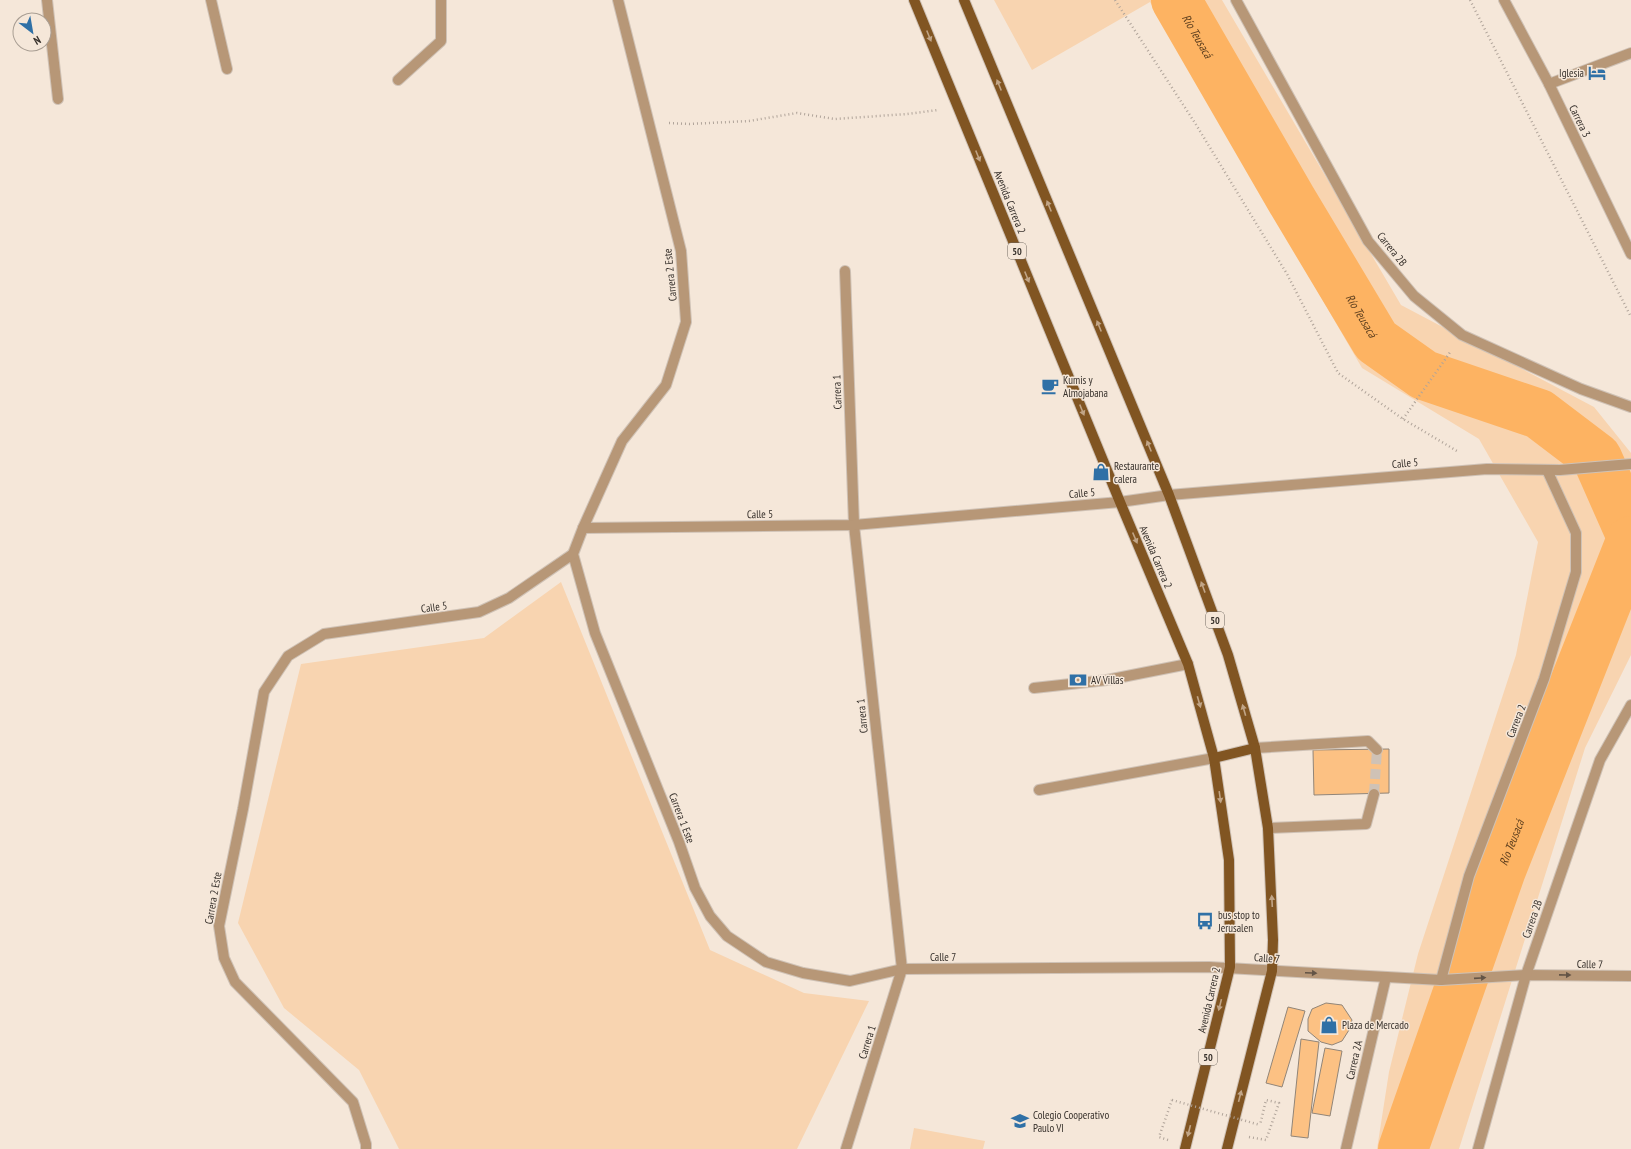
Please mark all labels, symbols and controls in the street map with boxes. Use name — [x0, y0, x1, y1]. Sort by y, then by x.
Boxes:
north arrow — [12, 12, 52, 52]
water label: Río Teusacá — [1179, 12, 1217, 62]
one-way arrow — [926, 31, 932, 42]
text: N — [31, 33, 43, 48]
hotel icon: Iglesia — [1587, 63, 1607, 83]
place label: Iglesia — [1559, 66, 1584, 80]
one-way arrow — [996, 79, 1002, 91]
street label: Carrera 3 — [1566, 102, 1594, 140]
one-way arrow — [976, 151, 982, 163]
street label: Avenida Carrera 2 — [991, 168, 1029, 236]
one-way arrow — [1046, 199, 1052, 211]
street label: Carrera 2B — [1374, 229, 1410, 269]
road number: 50 — [1008, 243, 1026, 259]
street label: Carrera 2 Este — [660, 248, 680, 302]
one-way arrow — [1025, 271, 1031, 283]
water label: Río Teusacá — [1343, 291, 1381, 341]
one-way arrow — [1096, 320, 1102, 331]
place label: Kumis y Almojabana — [1063, 373, 1108, 400]
street label: Carrera 1 — [829, 374, 845, 410]
cafe icon: Kumis y Almojabana — [1040, 376, 1060, 396]
one-way arrow — [1079, 405, 1085, 416]
one-way arrow — [1145, 439, 1151, 451]
street label: Calle 5 — [1391, 455, 1419, 471]
place label: Restaurante calera — [1114, 459, 1159, 486]
shop icon: Restaurante calera — [1091, 462, 1111, 482]
street label: Calle 5 — [1068, 485, 1096, 501]
street label: Calle 5 — [747, 507, 773, 521]
street label: Avenida Carrera 2 — [1136, 523, 1176, 591]
one-way arrow — [1132, 533, 1138, 544]
one-way arrow — [1200, 581, 1206, 593]
street label: Calle 5 — [420, 598, 448, 616]
road number: 50 — [1206, 612, 1224, 628]
bank icon: AV Villas — [1068, 670, 1088, 690]
place label: AV Villas — [1091, 673, 1124, 687]
one-way arrow — [1196, 696, 1202, 708]
street label: Carrera 1 — [853, 698, 871, 734]
street label: Carrera 2 — [1503, 702, 1529, 740]
one-way arrow — [1241, 704, 1247, 716]
street label: Carrera 1 Este — [666, 791, 698, 846]
one-way arrow — [1217, 791, 1223, 803]
water label: Río Teusacá — [1495, 816, 1528, 868]
street label: Carrera 2 Este — [202, 870, 225, 925]
one-way arrow — [1268, 895, 1275, 907]
street label: Carrera 2B — [1519, 898, 1545, 940]
place label: bus stop to Jerusalen — [1217, 908, 1260, 935]
bus stop icon: bus stop to Jerusalen — [1195, 911, 1215, 931]
street label: Calle 7 — [930, 950, 956, 964]
street label: Calle 7 — [1253, 950, 1281, 966]
street label: Calle 7 — [1577, 957, 1603, 971]
street label: Avenida Carrera 2 — [1195, 966, 1223, 1034]
one-way arrow — [1305, 970, 1317, 977]
one-way arrow — [1559, 972, 1572, 978]
one-way arrow — [1474, 974, 1486, 981]
one-way arrow — [1217, 999, 1223, 1011]
shop icon: Plaza de Mercado — [1319, 1015, 1339, 1035]
place label: Plaza de Mercado — [1342, 1018, 1409, 1032]
street label: Carrera 1 — [855, 1023, 879, 1061]
street label: Carrera 2A — [1343, 1038, 1365, 1081]
road number: 50 — [1199, 1049, 1217, 1065]
one-way arrow — [1238, 1090, 1244, 1102]
place label: Colegio Cooperativo Paulo VI — [1033, 1108, 1109, 1135]
school or university icon: Colegio Cooperativo Paulo VI — [1010, 1111, 1030, 1131]
one-way arrow — [1186, 1125, 1192, 1137]

